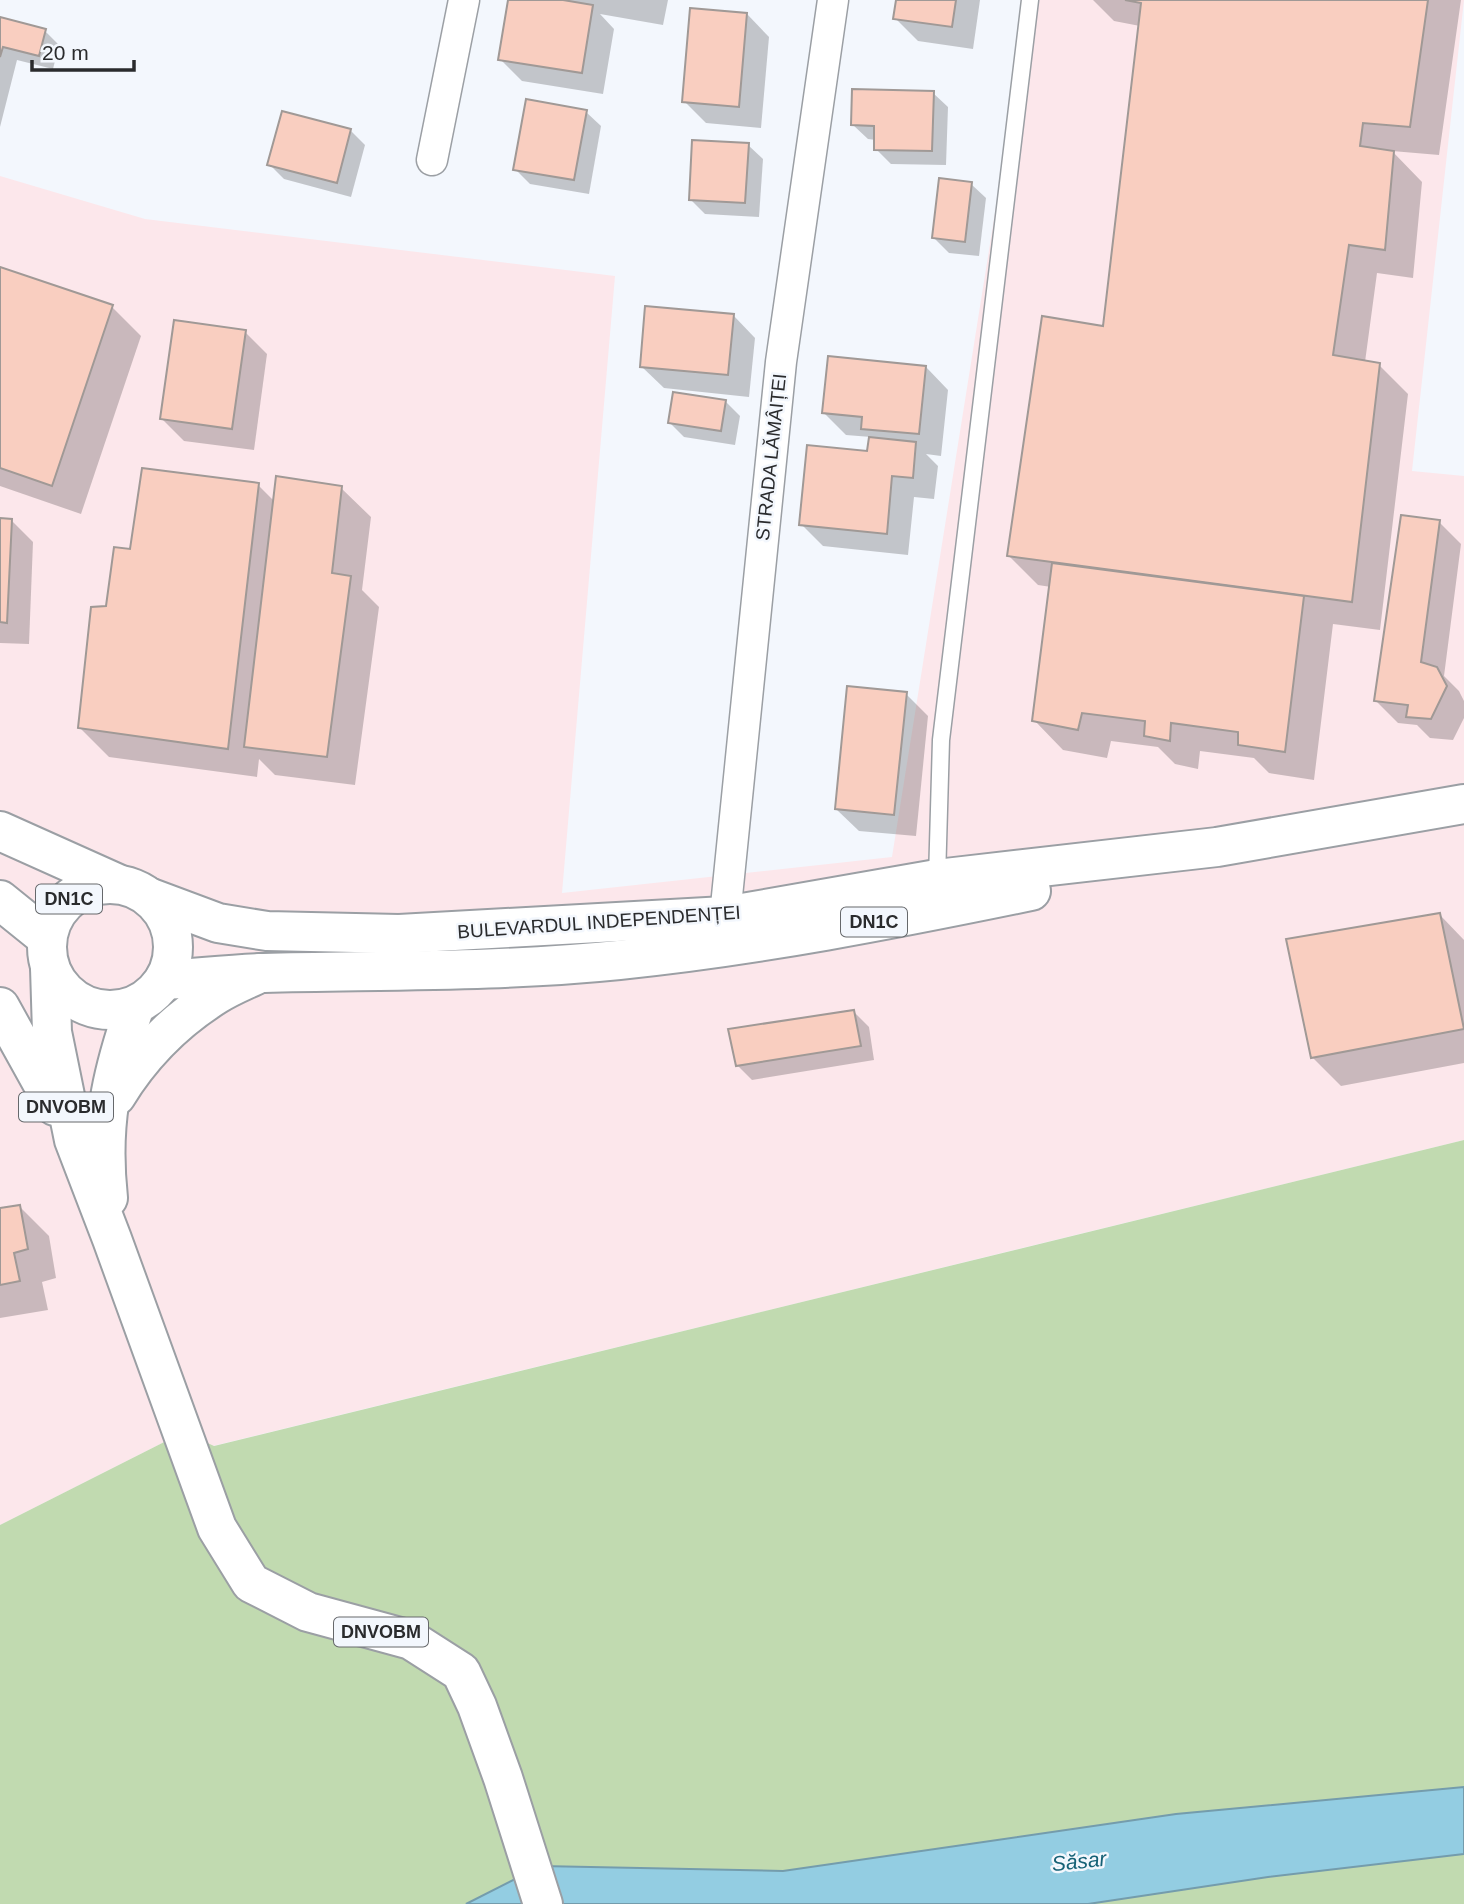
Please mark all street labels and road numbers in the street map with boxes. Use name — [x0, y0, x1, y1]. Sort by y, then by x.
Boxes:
street label: STRADA LĂMÂIȚEI — [752, 372, 790, 542]
road number: DN1C — [36, 884, 102, 914]
street label: BULEVARDUL INDEPENDENȚEI — [457, 902, 741, 942]
road number: DN1C — [841, 908, 907, 937]
road number: DNVOBM — [19, 1092, 113, 1122]
road number: DNVOBM — [334, 1618, 428, 1646]

